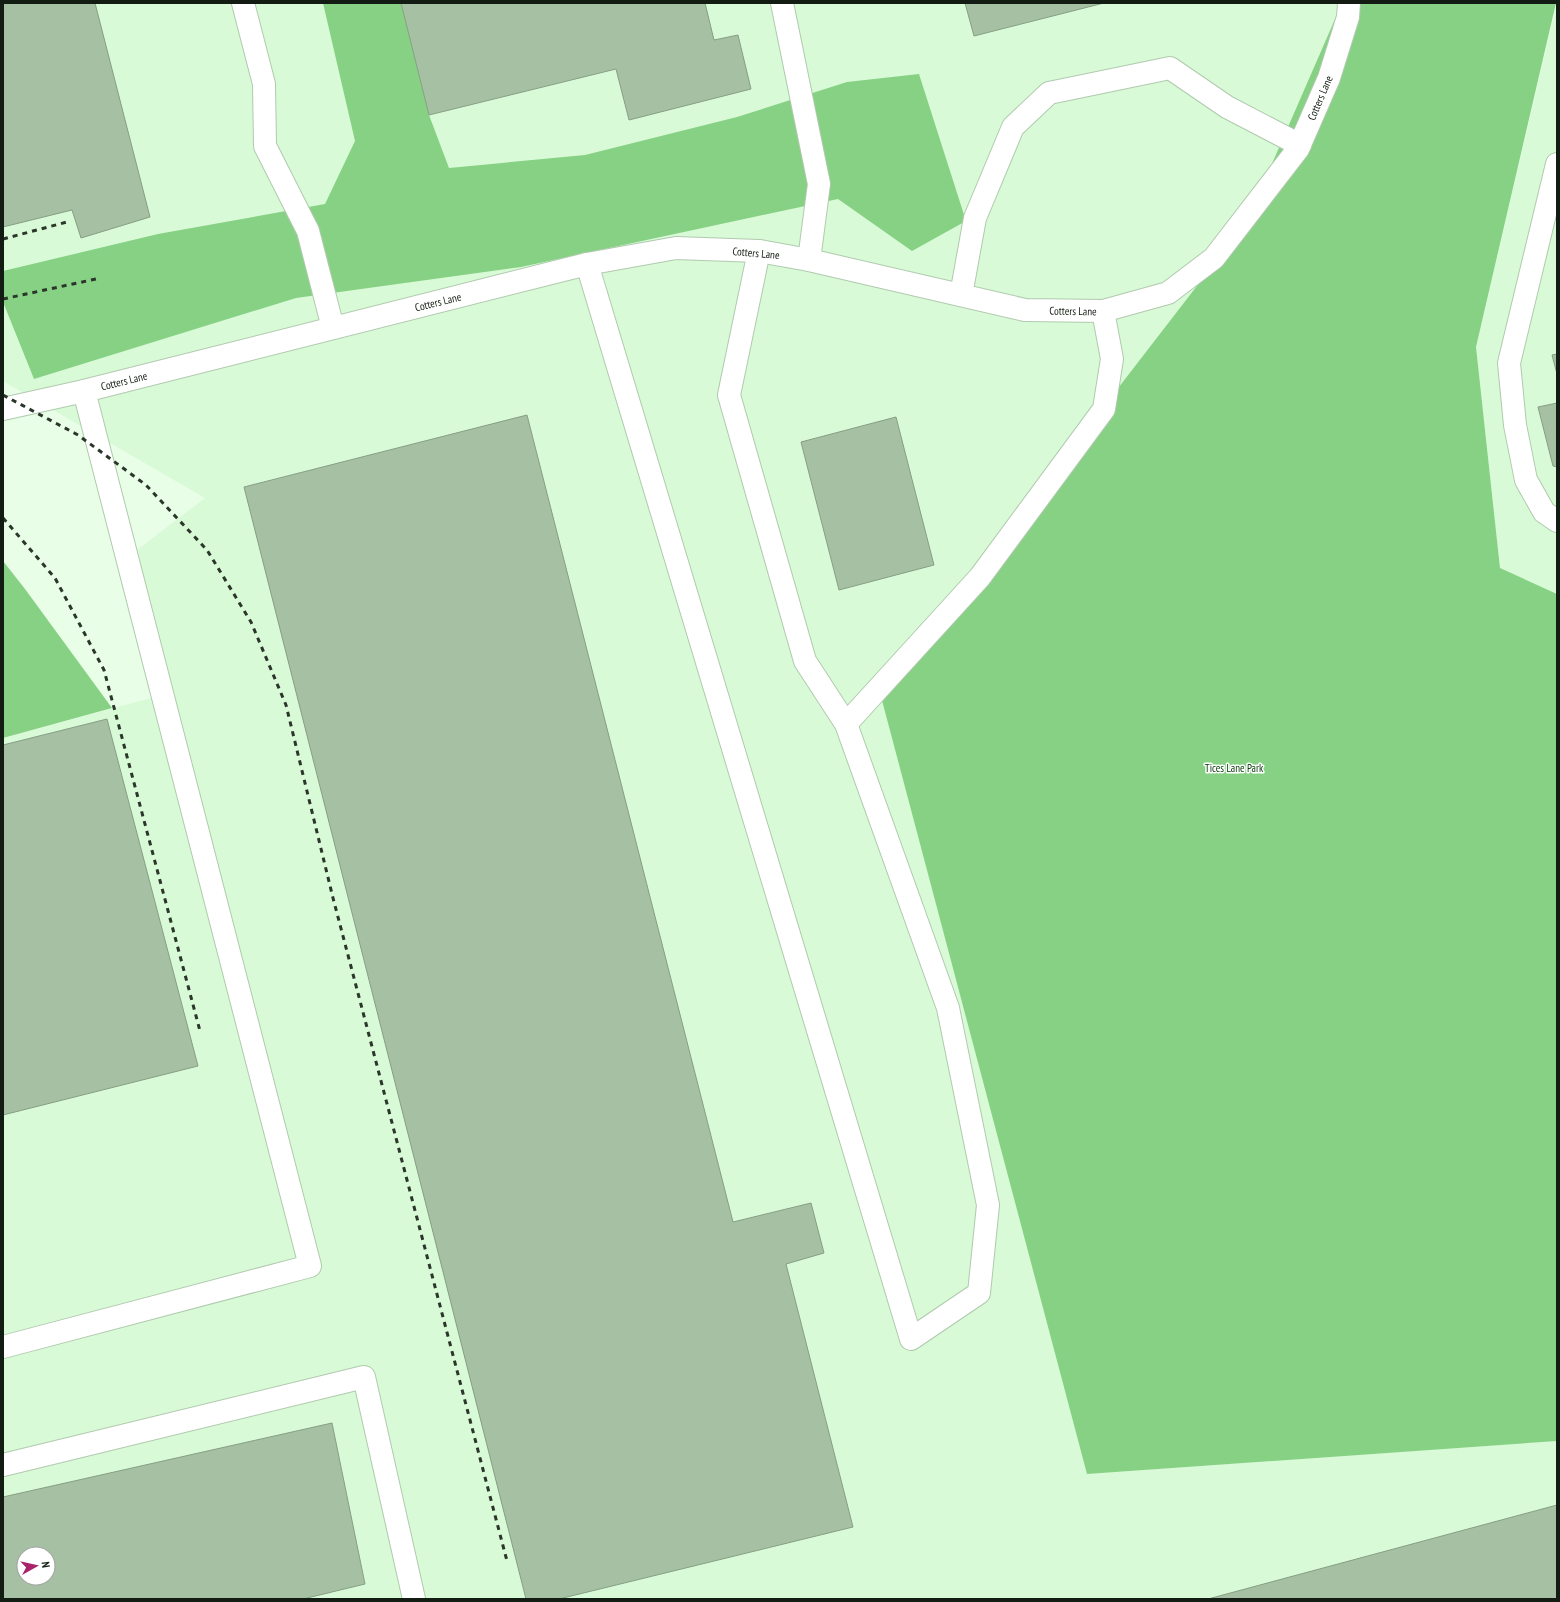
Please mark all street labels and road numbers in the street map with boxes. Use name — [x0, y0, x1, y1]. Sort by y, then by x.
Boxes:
street label: Cotters Lane — [1304, 73, 1336, 122]
street label: Cotters Lane — [732, 244, 781, 262]
street label: Cotters Lane — [413, 289, 463, 315]
street label: Cotters Lane — [1049, 304, 1097, 318]
street label: Cotters Lane — [99, 368, 149, 394]

